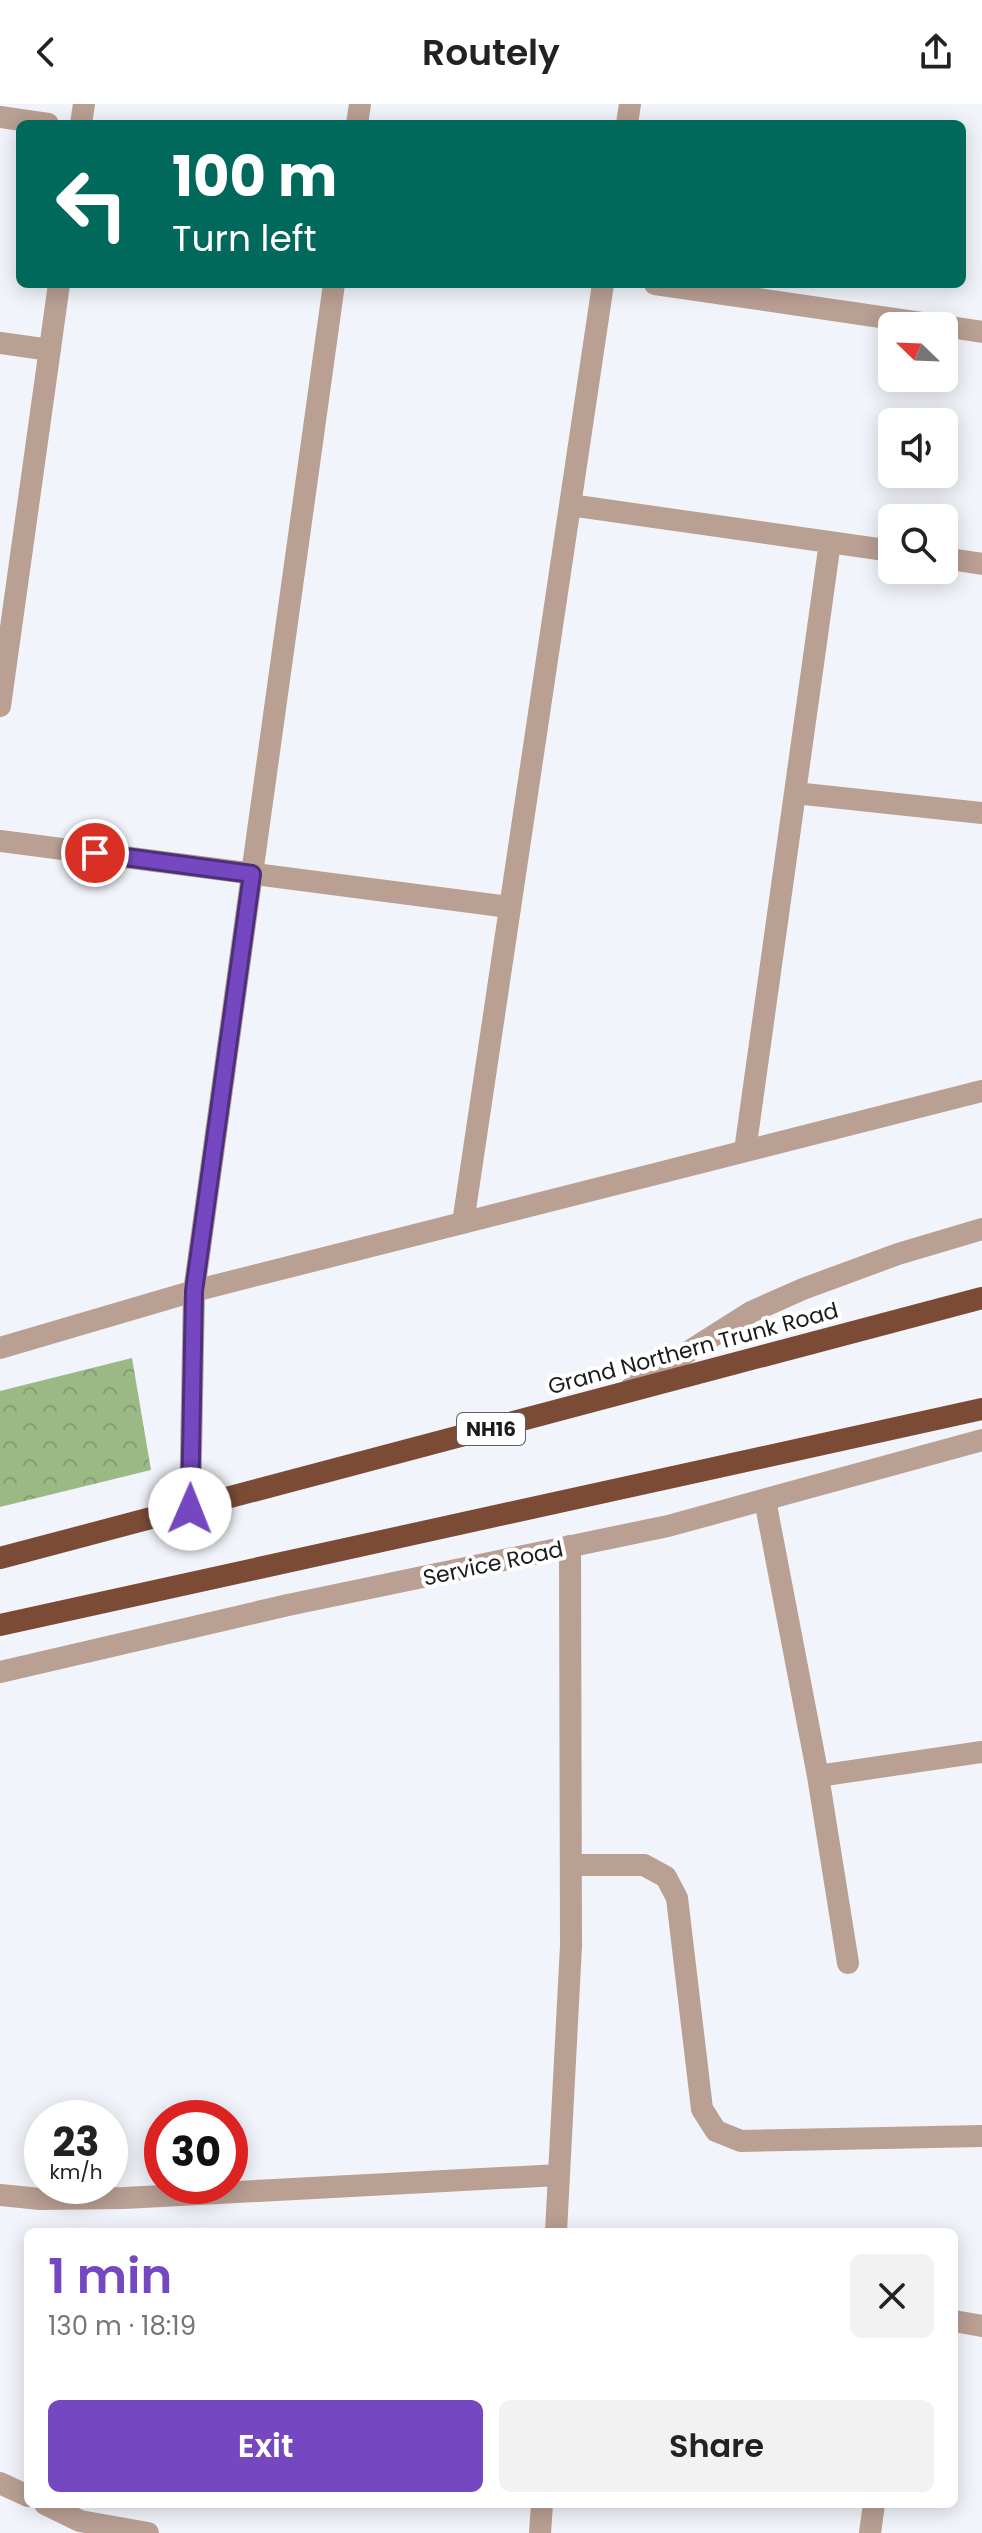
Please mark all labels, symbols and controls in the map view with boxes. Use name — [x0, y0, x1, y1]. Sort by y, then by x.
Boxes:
text: Routely — [422, 27, 560, 78]
icon: back — [24, 30, 68, 74]
icon: share — [914, 30, 958, 74]
text: 100 m — [172, 137, 337, 216]
icon: left — [40, 152, 144, 256]
text: Turn left — [172, 213, 317, 264]
north arrow — [878, 312, 958, 392]
map controls — [878, 312, 958, 584]
button: sound — [878, 408, 958, 488]
button: search — [878, 504, 958, 584]
pin — [61, 819, 129, 887]
icon: arrive — [73, 831, 117, 875]
street label: Grand Northern Trunk Road — [545, 1295, 842, 1402]
road number: NH16 — [457, 1413, 525, 1445]
position arrow — [148, 1467, 232, 1551]
street label: Service Road — [420, 1534, 566, 1593]
speed limit sign: 30 — [144, 2100, 248, 2204]
text: 23 — [52, 2114, 100, 2170]
text: km/h — [49, 2158, 103, 2186]
text: 1 min — [48, 2243, 172, 2310]
button: close — [850, 2254, 934, 2338]
text: 130 m · 18:19 — [48, 2308, 196, 2344]
button: Exit — [48, 2400, 483, 2492]
button: Share — [499, 2400, 934, 2492]

